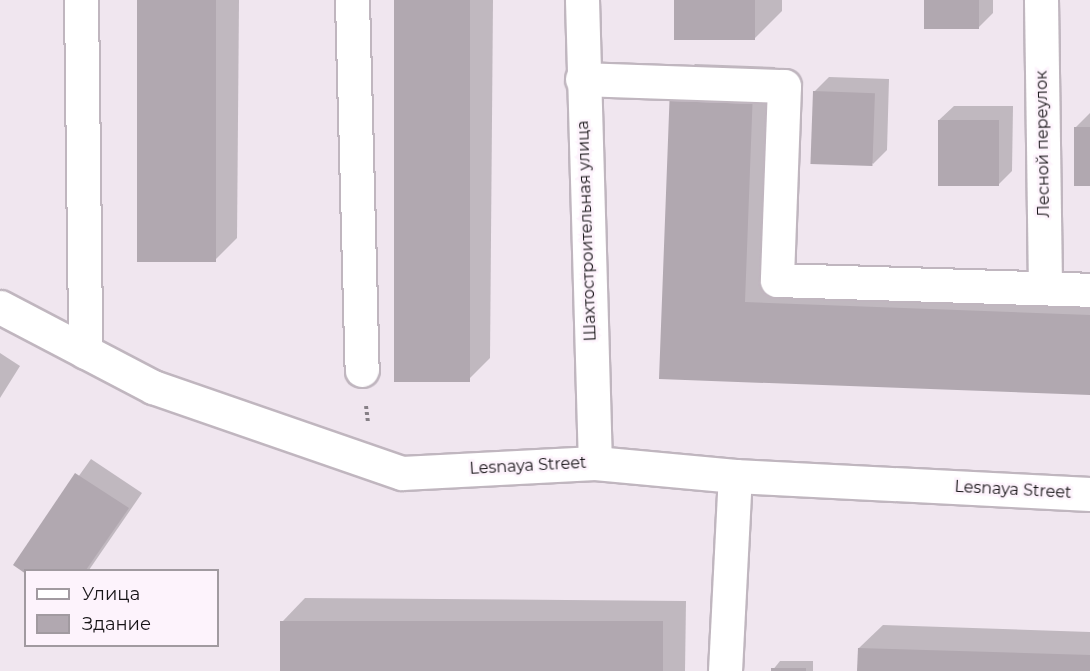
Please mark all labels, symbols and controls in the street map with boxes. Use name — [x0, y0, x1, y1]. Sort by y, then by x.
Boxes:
street label: Лесной переулок — [1032, 70, 1054, 218]
street label: Шахтостроительная улица — [574, 120, 600, 342]
street label: Lesnaya Street — [469, 453, 587, 479]
street label: Lesnaya Street — [954, 477, 1072, 503]
legend — [24, 569, 219, 647]
text: Улица — [82, 583, 140, 605]
text: Здание — [82, 613, 151, 635]

